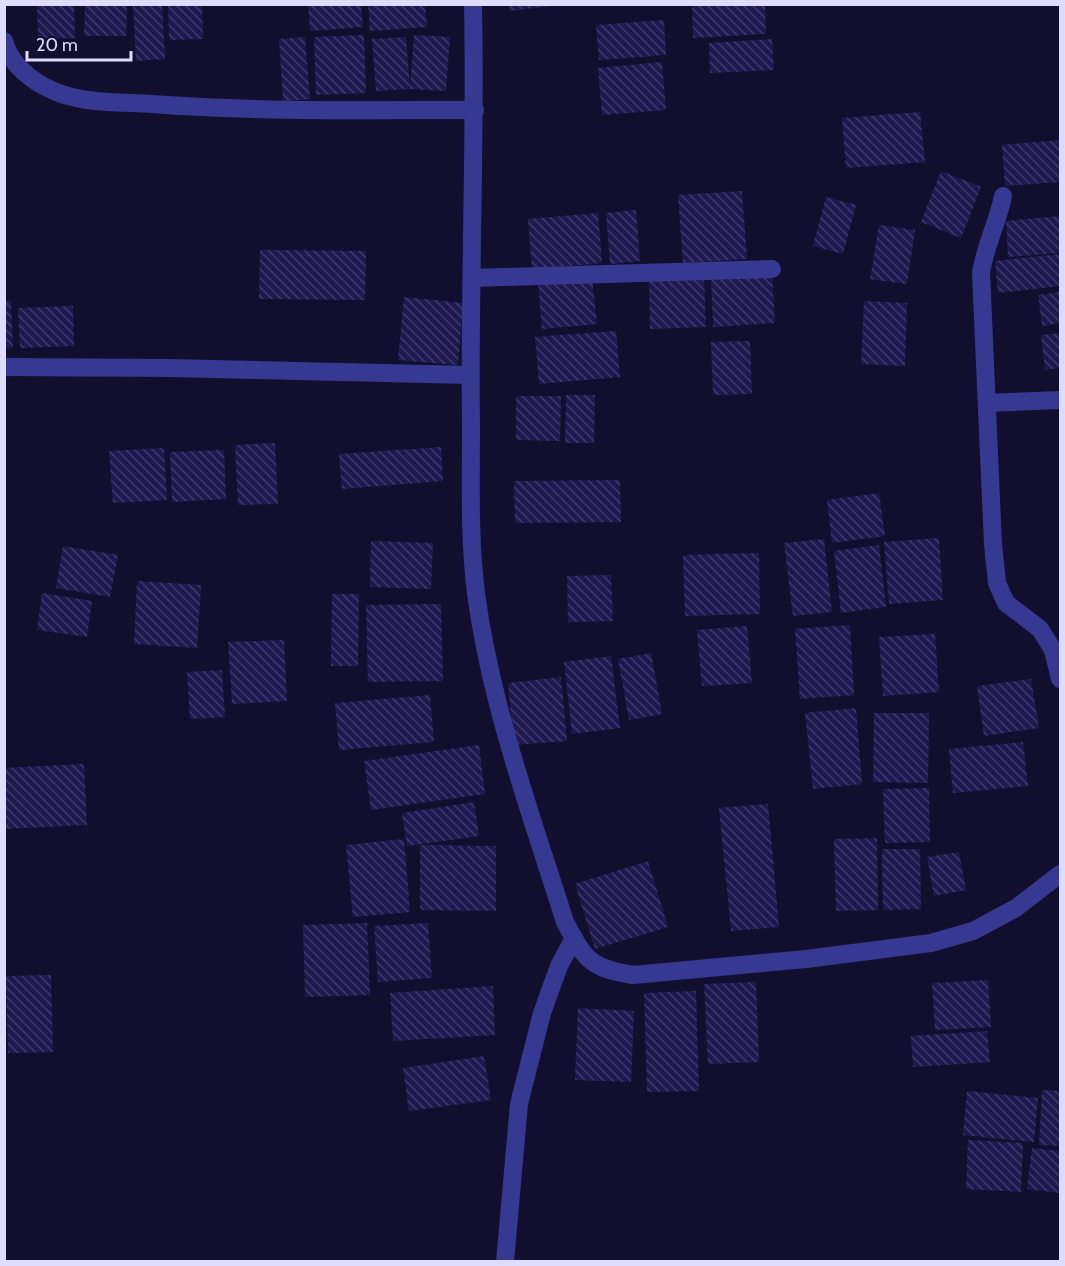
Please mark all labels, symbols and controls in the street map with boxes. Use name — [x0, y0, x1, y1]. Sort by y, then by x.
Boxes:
scale bar — [27, 24, 130, 62]
text: 20 m — [36, 34, 78, 56]

